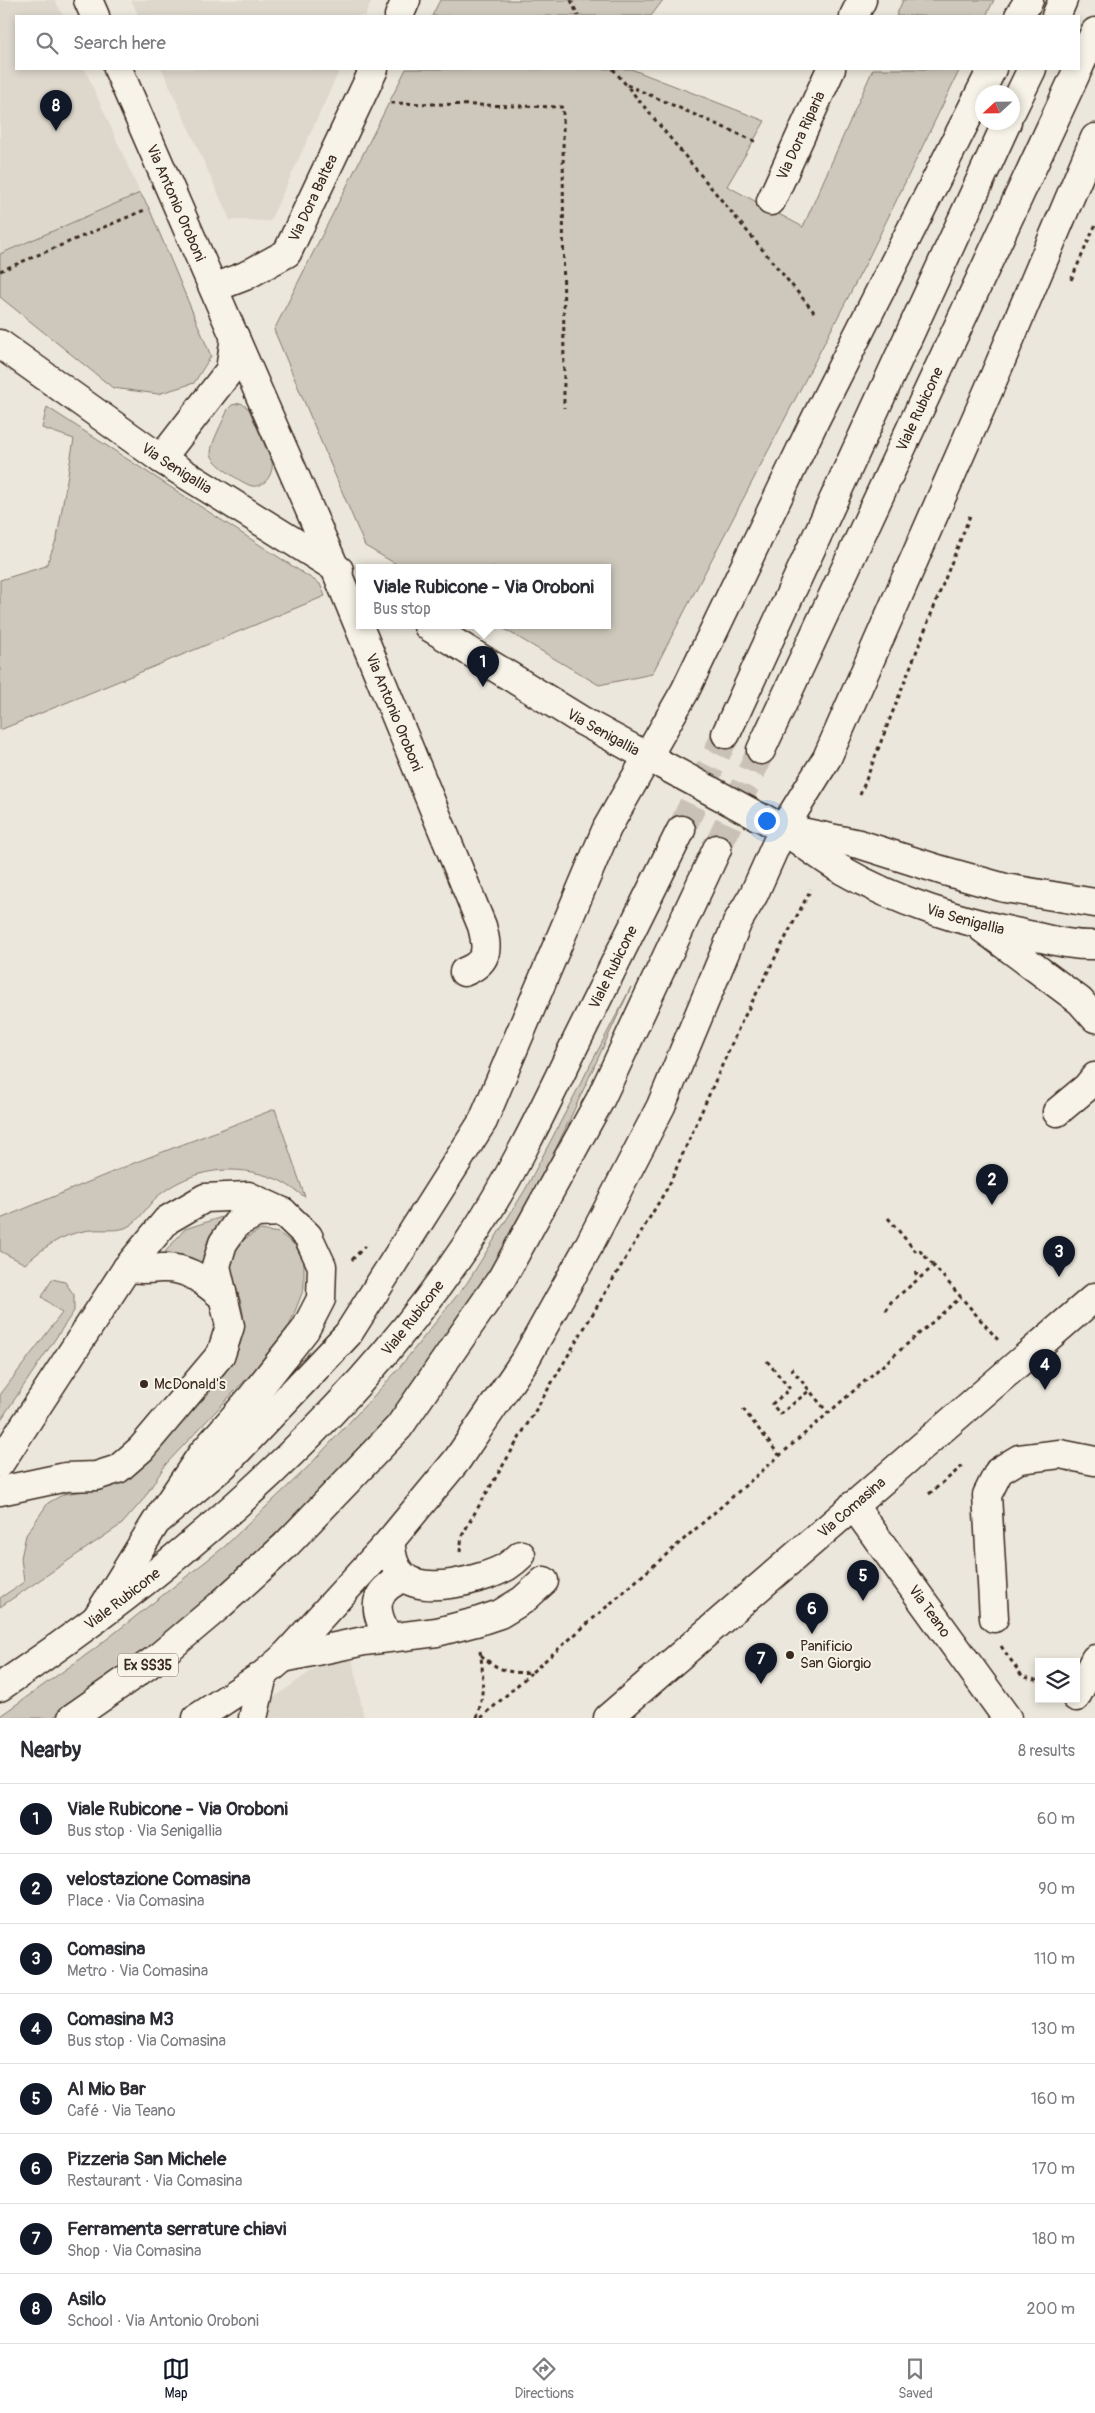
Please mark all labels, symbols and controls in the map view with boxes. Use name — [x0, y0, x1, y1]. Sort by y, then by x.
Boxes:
search box — [15, 15, 1080, 70]
icon: search — [33, 29, 61, 57]
text: Search here — [73, 31, 166, 55]
north arrow — [975, 85, 1020, 130]
street label: Via Dora Riparia — [773, 88, 830, 183]
pin: 8 — [40, 90, 72, 131]
street label: Via Antonio Oroboni — [142, 142, 210, 265]
street label: Via Dora Baltea — [285, 151, 342, 245]
street label: Viale Rubicone — [892, 364, 948, 454]
street label: Via Senigallia — [137, 439, 215, 498]
popup — [356, 564, 611, 629]
text: Viale Rubicone - Via Oroboni — [373, 575, 594, 599]
text: Bus stop — [373, 599, 431, 619]
pin: 1 — [467, 646, 499, 687]
street label: Via Antonio Oroboni — [361, 651, 427, 774]
street label: Via Senigallia — [563, 705, 643, 760]
your location — [754, 808, 780, 834]
street label: Via Senigallia — [924, 900, 1006, 939]
street label: Viale Rubicone — [585, 922, 642, 1012]
pin: 2 — [976, 1164, 1008, 1205]
pin: 3 — [1043, 1236, 1075, 1277]
street label: Viale Rubicone — [378, 1276, 449, 1360]
pin: 4 — [1029, 1349, 1061, 1390]
place label: McDonald's — [154, 1375, 226, 1394]
marker: McDonald's — [138, 1378, 150, 1390]
street label: Via Comasina — [814, 1473, 890, 1542]
pin: 5 — [847, 1560, 879, 1601]
street label: Viale Rubicone — [81, 1564, 165, 1634]
street label: Via Teano — [904, 1582, 955, 1641]
pin: 6 — [796, 1593, 828, 1634]
place label: Panificio San Giorgio — [800, 1637, 871, 1673]
pin: 7 — [745, 1643, 777, 1684]
marker: Panificio San Giorgio — [784, 1649, 796, 1661]
road number: Ex SS35 — [118, 1654, 178, 1676]
map controls — [1035, 1658, 1080, 1703]
button: layers — [1035, 1658, 1080, 1703]
text: Nearby — [20, 1737, 81, 1764]
text: 8 results — [1018, 1741, 1075, 1761]
text: Viale Rubicone - Via Oroboni — [67, 1797, 288, 1821]
text: 1 — [33, 1809, 39, 1829]
text: 60 m — [1037, 1809, 1075, 1829]
text: Bus stop · Via Senigallia — [67, 1821, 222, 1841]
text: velostazione Comasina — [67, 1867, 251, 1891]
text: 2 — [32, 1879, 40, 1899]
text: 90 m — [1038, 1879, 1075, 1899]
text: Place · Via Comasina — [67, 1891, 205, 1911]
text: Comasina — [67, 1937, 145, 1961]
text: 3 — [32, 1949, 40, 1969]
text: 110 m — [1034, 1949, 1075, 1969]
text: Metro · Via Comasina — [67, 1961, 208, 1981]
text: Comasina M3 — [67, 2007, 174, 2031]
text: 4 — [31, 2019, 41, 2039]
text: 130 m — [1031, 2019, 1075, 2039]
text: Bus stop · Via Comasina — [67, 2031, 226, 2051]
text: Al Mio Bar — [67, 2077, 146, 2101]
text: 5 — [32, 2089, 40, 2109]
text: 160 m — [1031, 2089, 1075, 2109]
text: Café · Via Teano — [67, 2101, 176, 2121]
text: Pizzeria San Michele — [67, 2147, 226, 2171]
text: 6 — [31, 2159, 41, 2179]
text: 170 m — [1032, 2159, 1075, 2179]
text: Restaurant · Via Comasina — [67, 2171, 242, 2191]
text: Ferramenta serrature chiavi — [67, 2217, 286, 2241]
text: 7 — [32, 2229, 40, 2249]
text: 180 m — [1032, 2229, 1075, 2249]
text: Shop · Via Comasina — [67, 2241, 202, 2261]
text: Asilo — [67, 2287, 106, 2311]
text: 8 — [32, 2299, 40, 2319]
text: 200 m — [1027, 2299, 1075, 2319]
text: School · Via Antonio Oroboni — [67, 2311, 259, 2331]
tab: Map — [162, 2355, 190, 2402]
tab: Directions — [514, 2355, 574, 2402]
tab: Saved — [898, 2355, 933, 2402]

